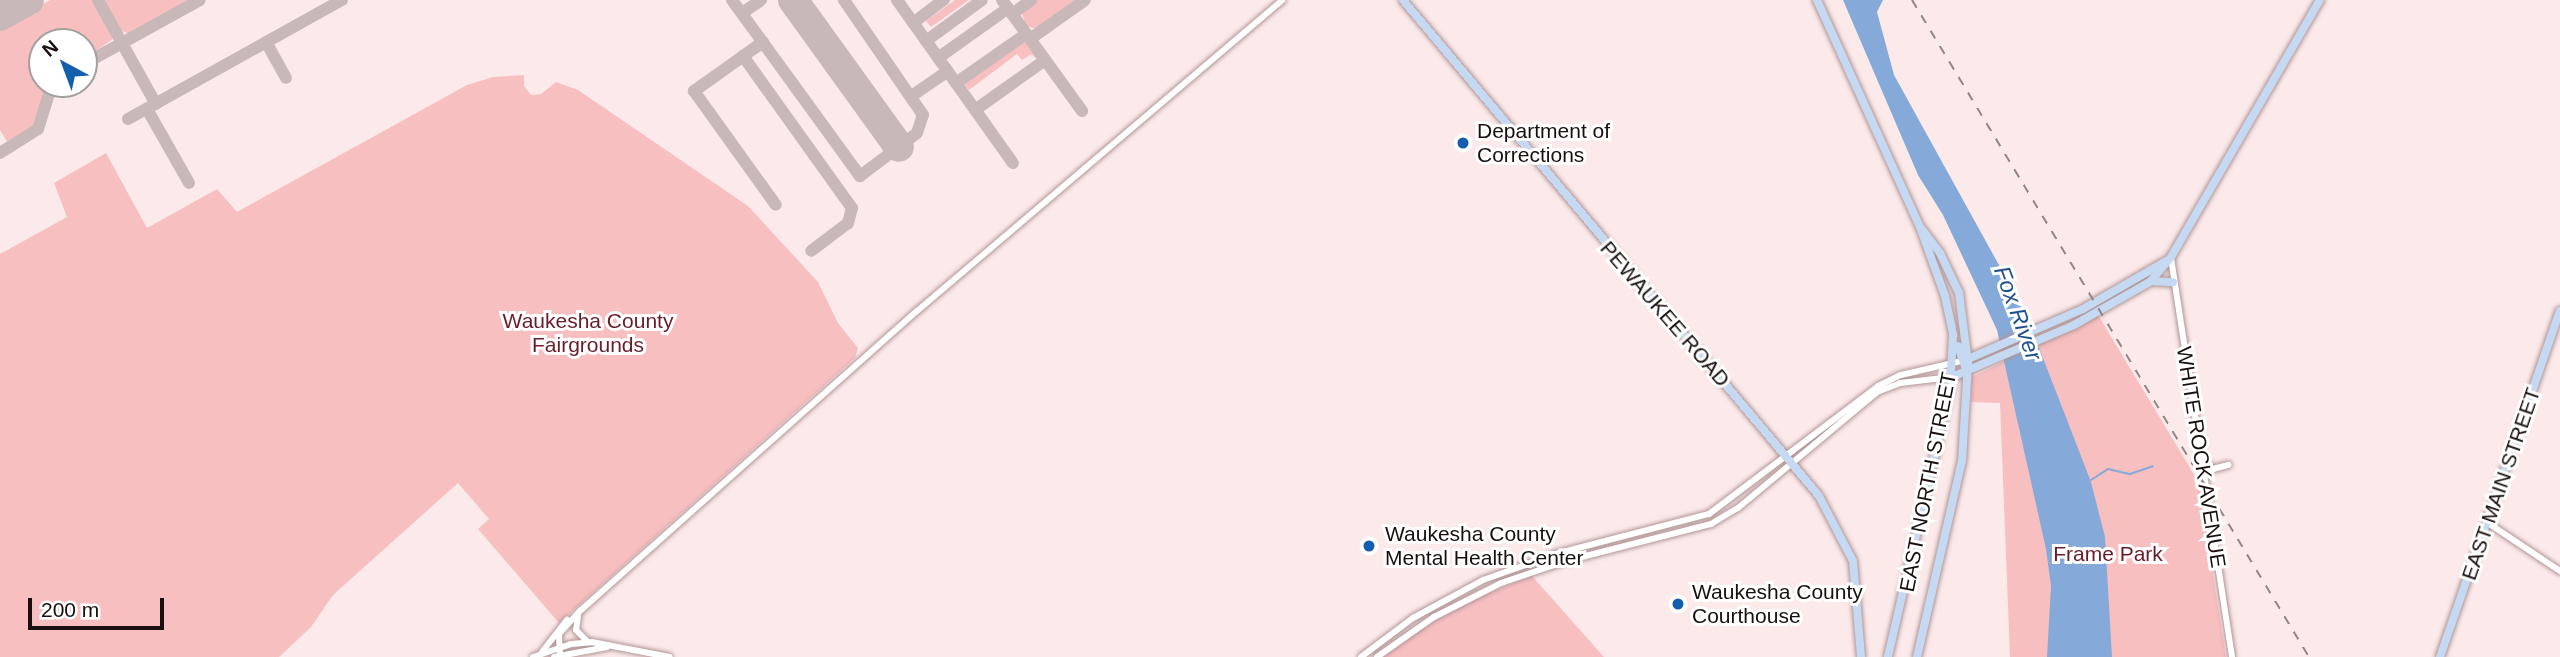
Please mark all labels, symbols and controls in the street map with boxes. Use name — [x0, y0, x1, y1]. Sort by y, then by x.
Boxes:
north arrow — [28, 28, 98, 98]
text: N — [38, 36, 62, 61]
place label: Department of Corrections — [1477, 118, 1610, 168]
marker: Department of Corrections — [1455, 135, 1471, 151]
street label: PEWAUKEE ROAD — [1595, 236, 1735, 392]
water label: Fox River — [1988, 262, 2048, 364]
park label: Waukesha County Fairgrounds — [503, 308, 673, 358]
street label: WHITE ROCK AVENUE — [2171, 344, 2231, 570]
street label: EAST NORTH STREET — [1894, 370, 1962, 594]
street label: EAST MAIN STREET — [2456, 384, 2546, 584]
place label: Waukesha County Mental Health Center — [1385, 521, 1583, 571]
marker: Waukesha County Mental Health Center — [1359, 536, 1379, 556]
park label: Frame Park — [2053, 541, 2163, 567]
place label: Waukesha County Courthouse — [1692, 579, 1863, 629]
scale bar — [32, 584, 168, 628]
marker: Waukesha County Courthouse — [1670, 596, 1686, 612]
text: 200 m — [41, 598, 99, 621]

